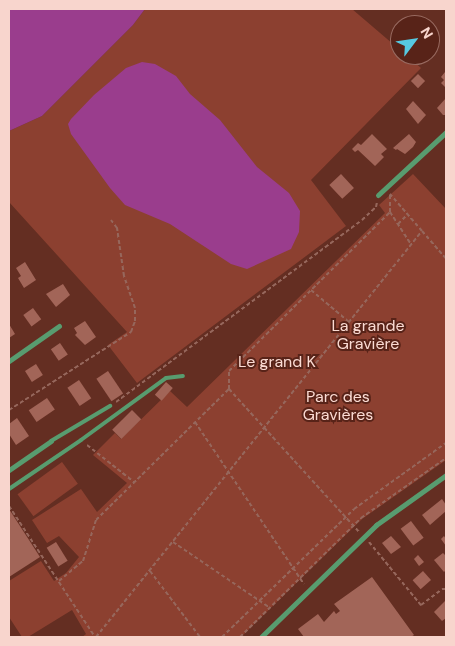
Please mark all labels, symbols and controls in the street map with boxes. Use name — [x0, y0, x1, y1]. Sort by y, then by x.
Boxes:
north arrow — [390, 15, 440, 65]
text: N — [417, 24, 437, 42]
park label: La grande Gravière — [331, 316, 405, 354]
park label: Le grand K — [238, 352, 316, 372]
park label: Parc des Gravières — [303, 387, 373, 425]

